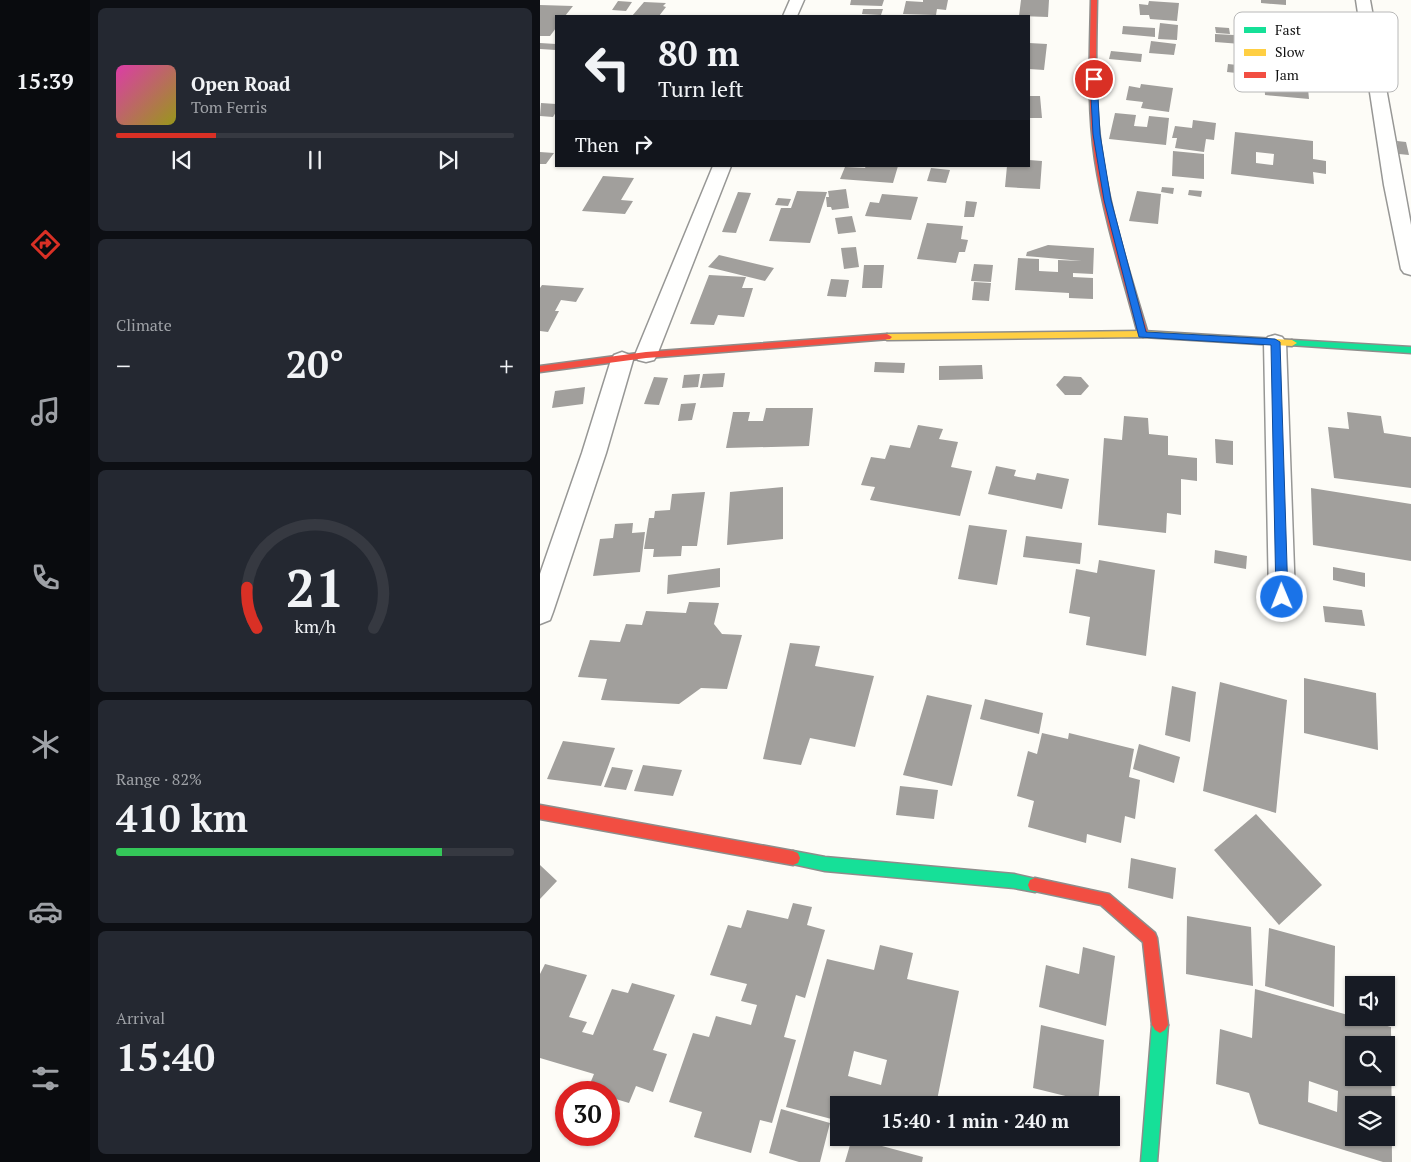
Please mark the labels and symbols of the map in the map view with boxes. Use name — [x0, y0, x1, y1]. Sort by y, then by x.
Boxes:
legend — [1234, 12, 1398, 92]
text: Fast — [1275, 20, 1302, 39]
text: Slow — [1275, 42, 1305, 61]
pin — [1073, 58, 1115, 100]
text: Jam — [1275, 65, 1299, 84]
position arrow — [1255, 570, 1307, 622]
speed limit sign: 30 — [555, 1081, 620, 1146]

